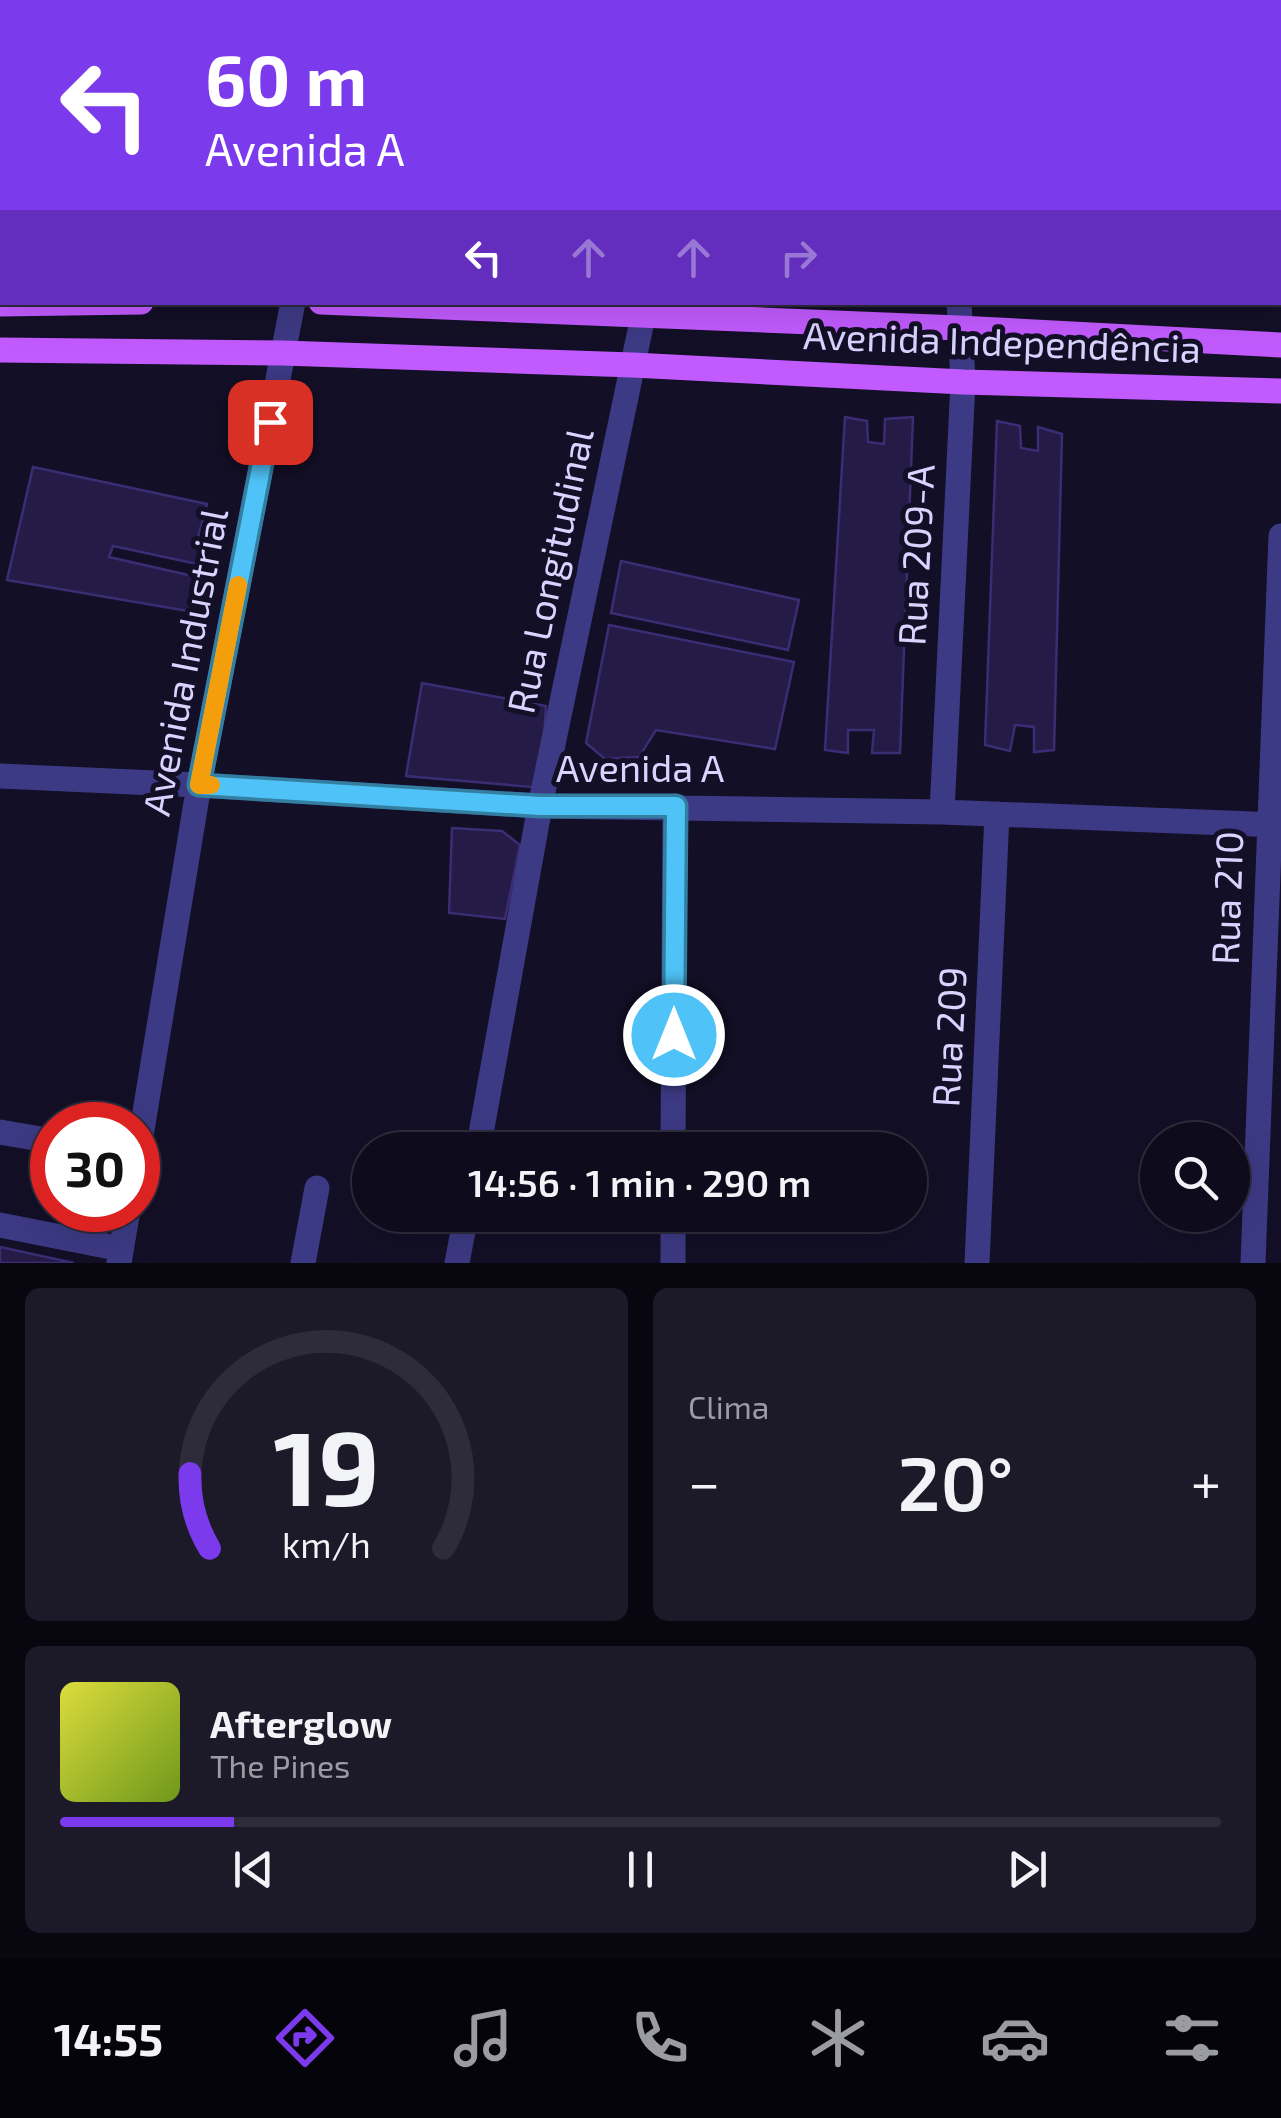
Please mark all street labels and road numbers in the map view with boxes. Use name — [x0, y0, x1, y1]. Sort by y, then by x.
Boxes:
street label: Avenida Independência — [803, 311, 1202, 371]
street label: Rua Longitudinal — [496, 424, 602, 717]
street label: Rua 209-A — [887, 463, 943, 647]
street label: Avenida Industrial — [132, 504, 236, 819]
street label: Avenida A — [556, 744, 725, 790]
street label: Rua 210 — [1201, 830, 1251, 966]
street label: Rua 209 — [921, 966, 975, 1108]

